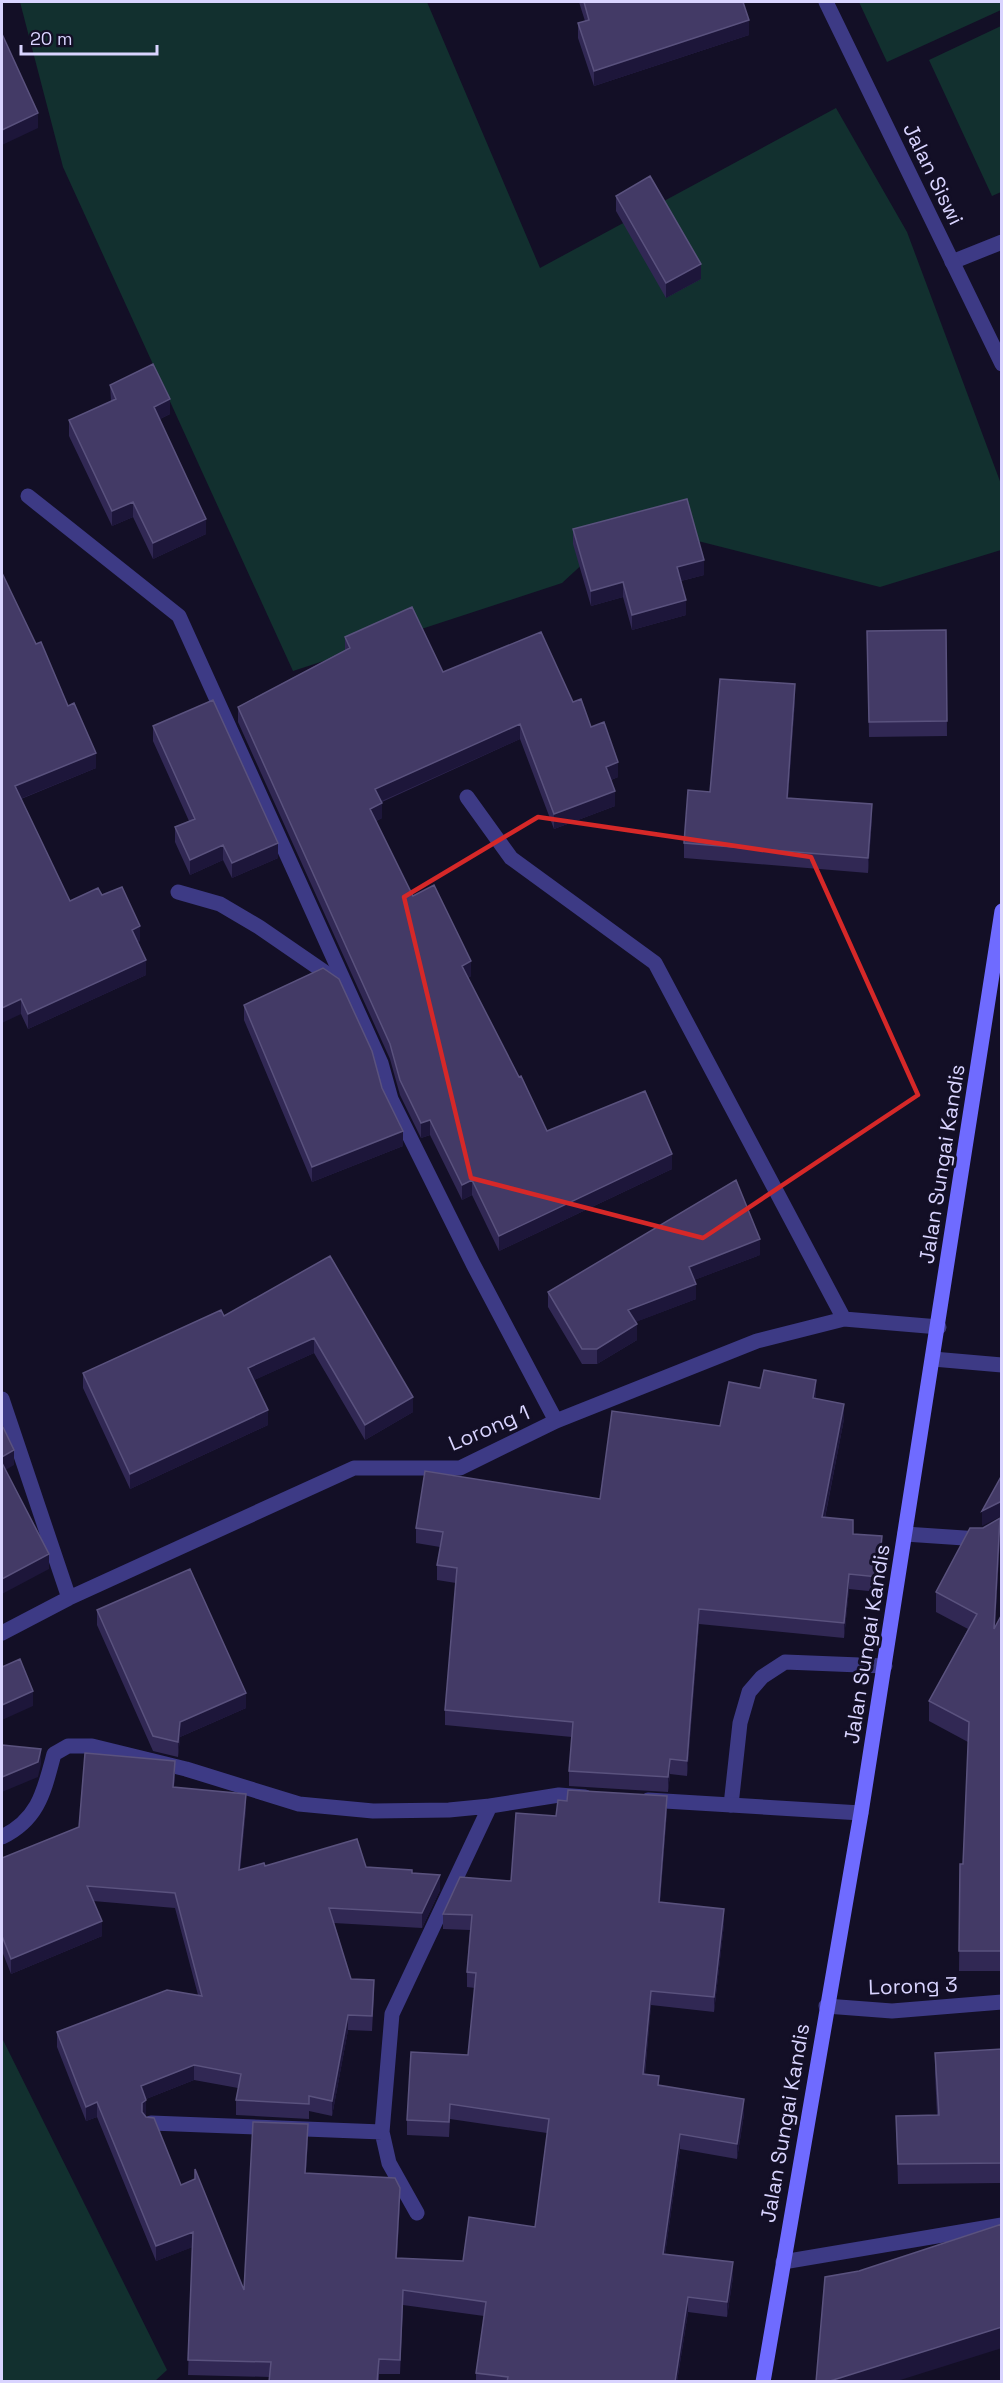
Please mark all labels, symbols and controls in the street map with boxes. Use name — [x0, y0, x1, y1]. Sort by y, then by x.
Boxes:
scale bar — [21, 18, 158, 56]
text: 20 m — [30, 27, 73, 50]
street label: Jalan Siswi — [897, 118, 970, 229]
street label: Jalan Sungai Kandis — [912, 1062, 971, 1266]
street label: Lorong 1 — [444, 1398, 533, 1457]
street label: Jalan Sungai Kandis — [837, 1542, 896, 1746]
street label: Lorong 3 — [868, 1970, 958, 2001]
street label: Jalan Sungai Kandis — [754, 2021, 815, 2225]

